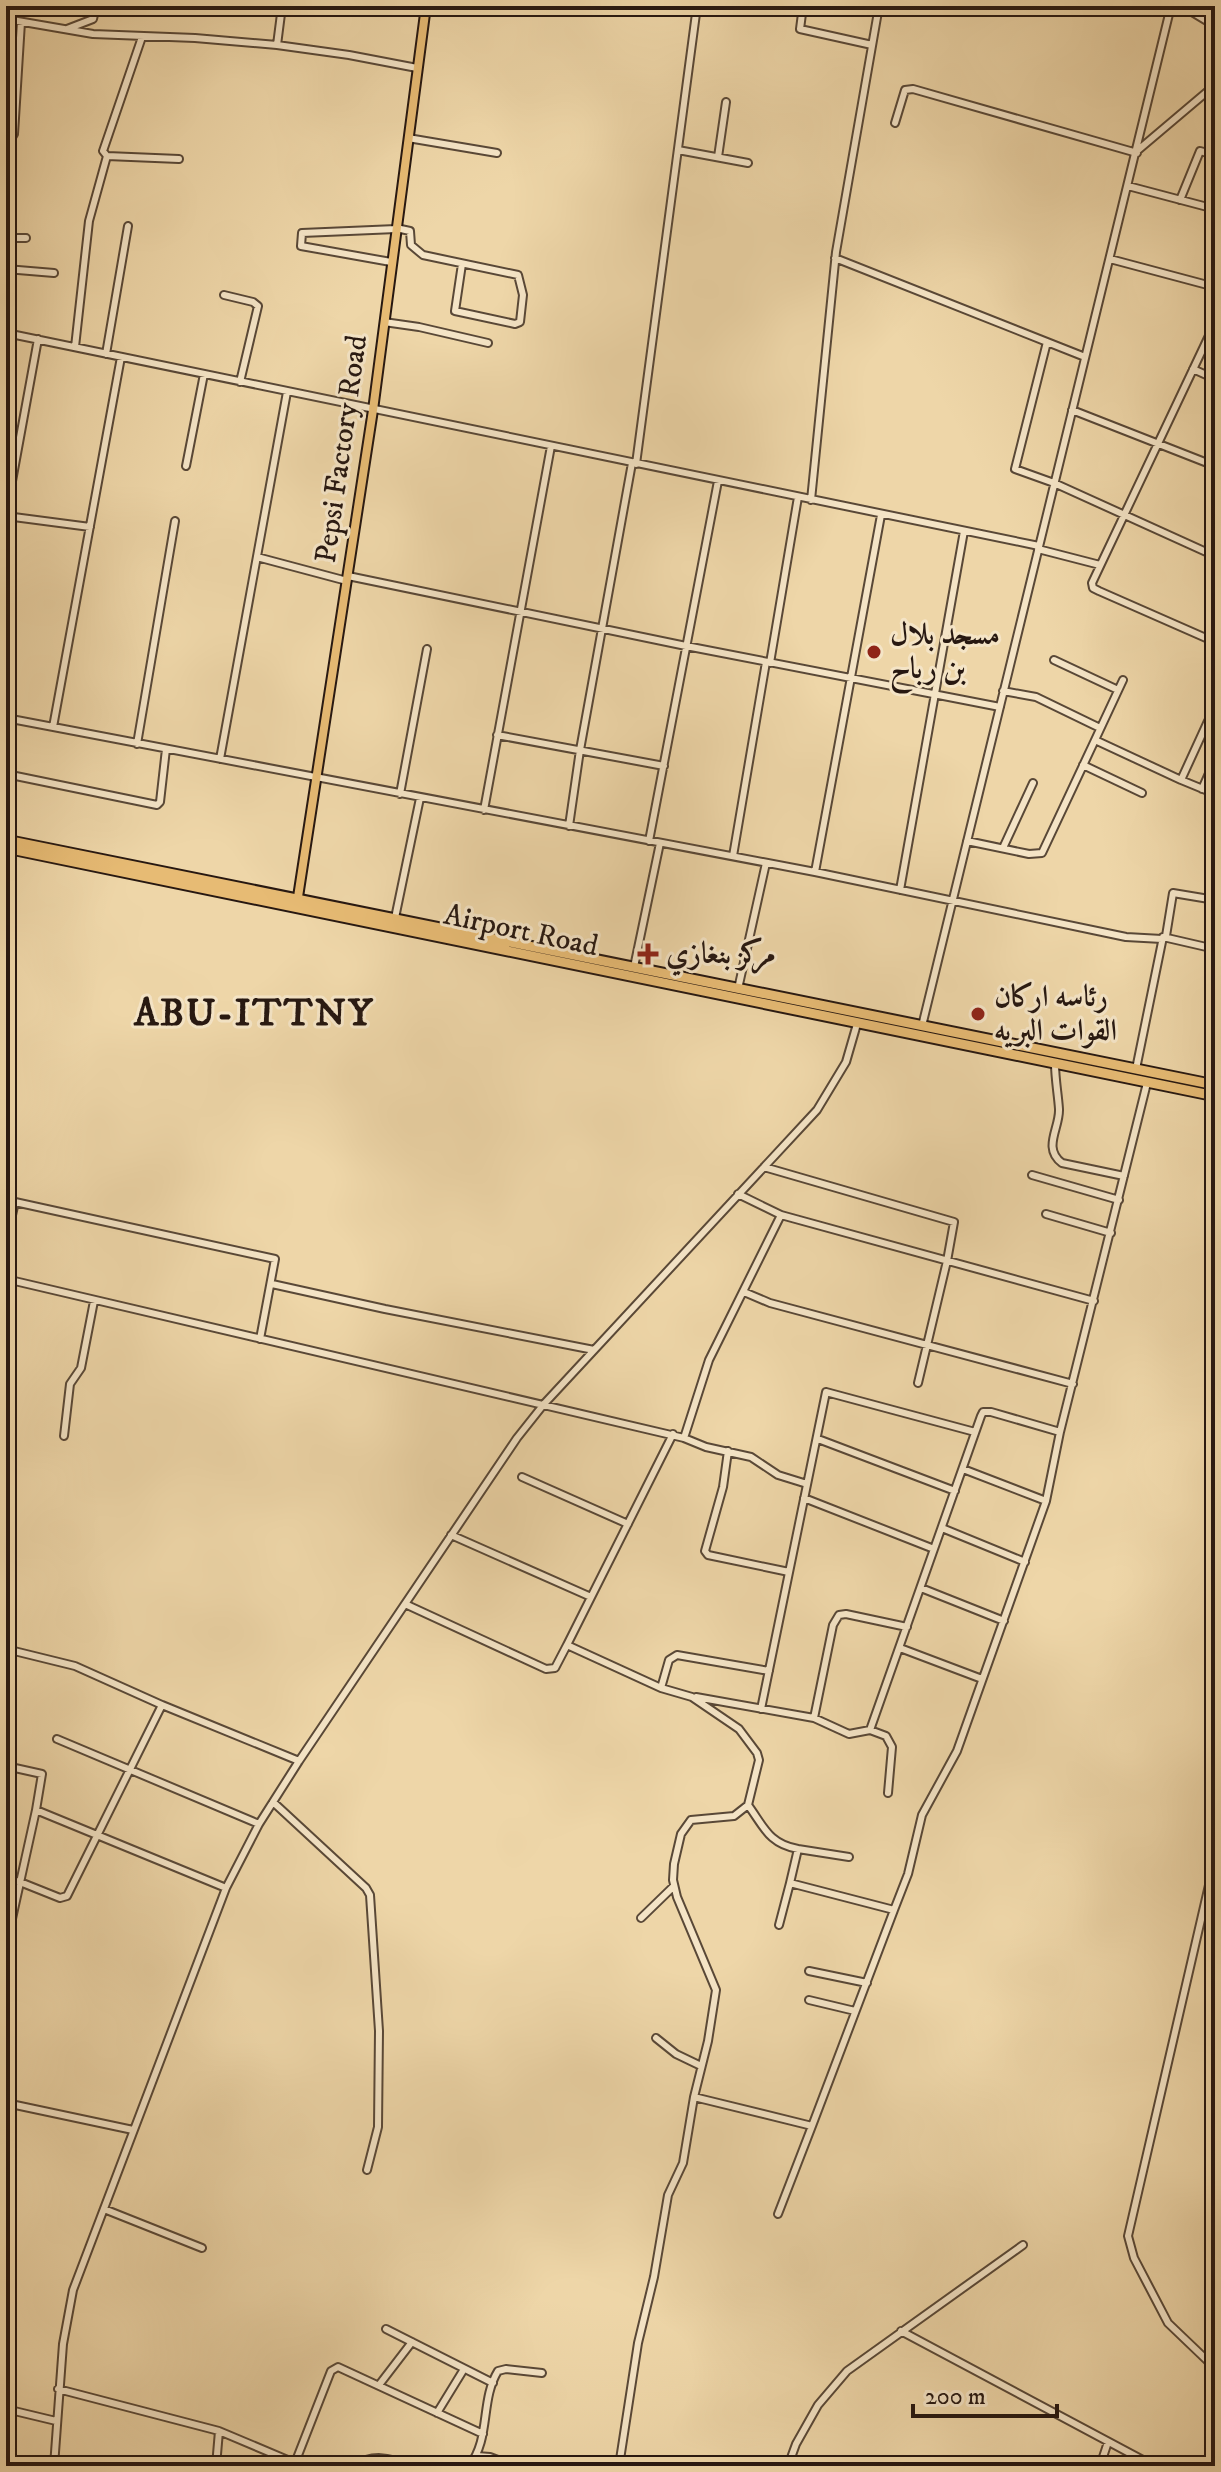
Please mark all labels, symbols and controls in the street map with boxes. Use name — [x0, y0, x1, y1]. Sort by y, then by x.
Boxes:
street label: Pepsi Factory Road — [308, 333, 376, 565]
place label: مسجد بلال بن رباح — [890, 617, 1000, 695]
marker: مسجد بلال بن رباح — [865, 643, 883, 661]
street label: Airport Road — [440, 897, 602, 965]
place label: مركز بنغازي — [666, 936, 776, 976]
marker: مركز بنغازي — [637, 943, 659, 965]
place label: رئاسه اركان القوات البريه — [994, 979, 1117, 1050]
district label: ABU-ITTNY — [133, 990, 374, 1038]
marker: رئاسه اركان القوات البريه — [969, 1005, 987, 1023]
scale bar — [913, 2368, 1057, 2418]
text: 200 m — [925, 2382, 986, 2412]

